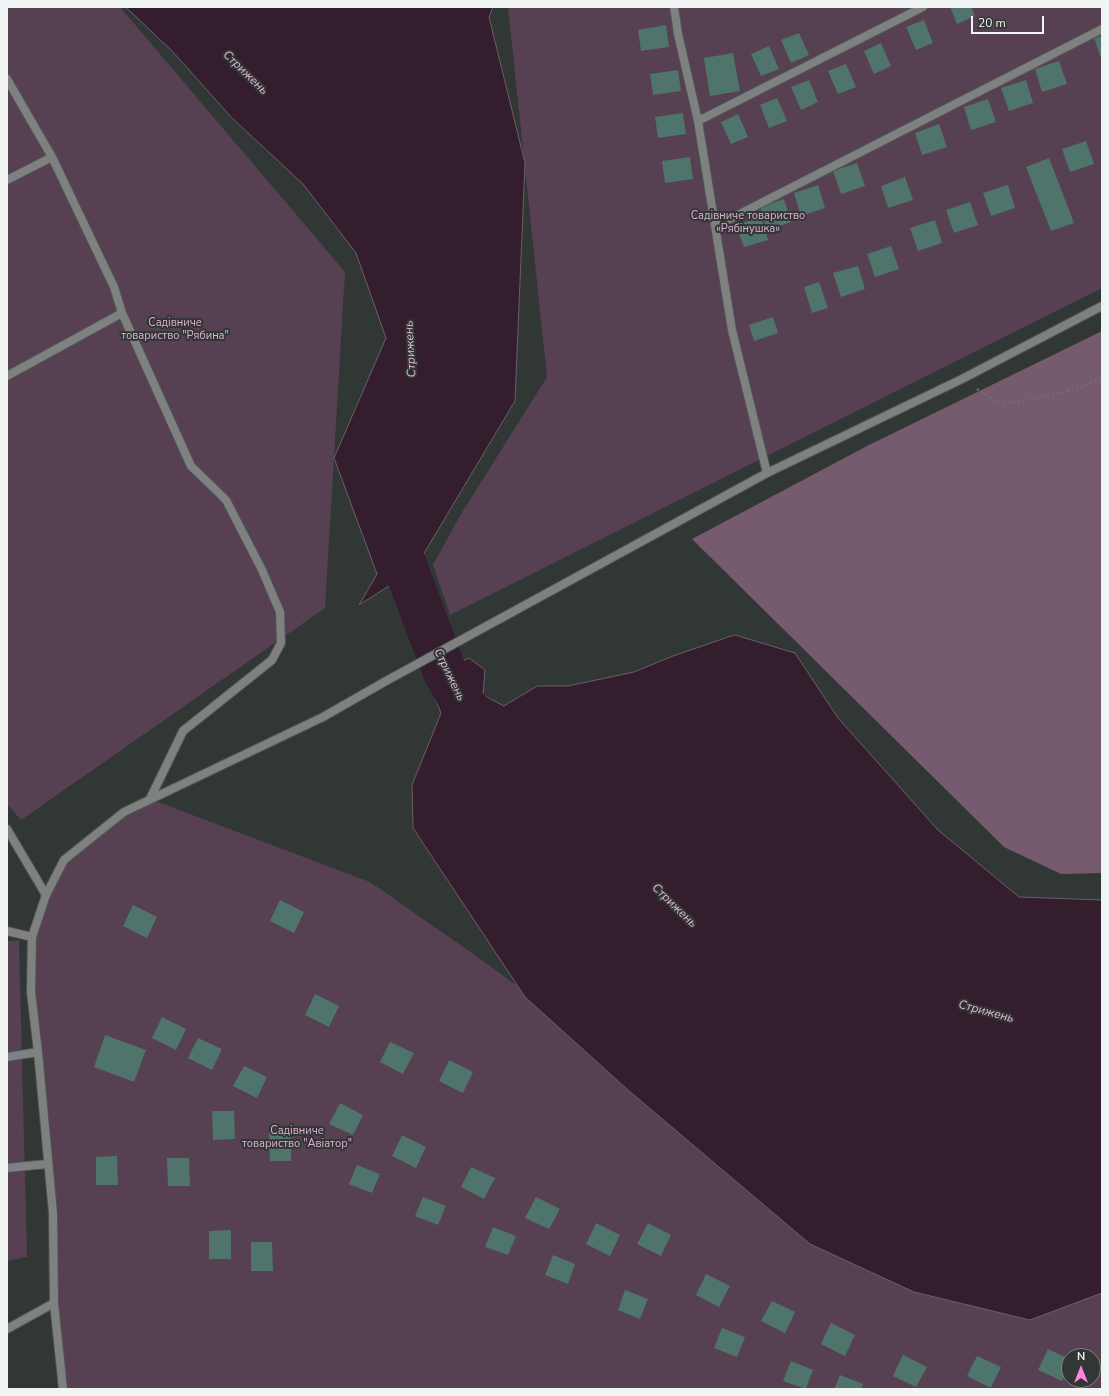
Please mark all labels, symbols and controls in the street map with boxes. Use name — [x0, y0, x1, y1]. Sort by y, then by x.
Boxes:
scale bar — [973, 8, 1046, 34]
text: 20 m — [978, 15, 1006, 31]
water label: Стрижень — [220, 48, 270, 98]
park label: Садівниче товариство «Рябінушка» — [691, 209, 805, 235]
park label: Садівниче товариство "Рябина" — [121, 316, 229, 342]
water label: Стрижень — [402, 320, 420, 378]
water label: Стрижень — [430, 646, 468, 704]
water label: Стрижень — [649, 881, 699, 931]
water label: Стрижень — [957, 998, 1015, 1026]
park label: Садівниче товариство "Авіатор" — [242, 1124, 352, 1150]
north arrow — [1061, 1348, 1101, 1388]
text: N — [1077, 1349, 1085, 1364]

